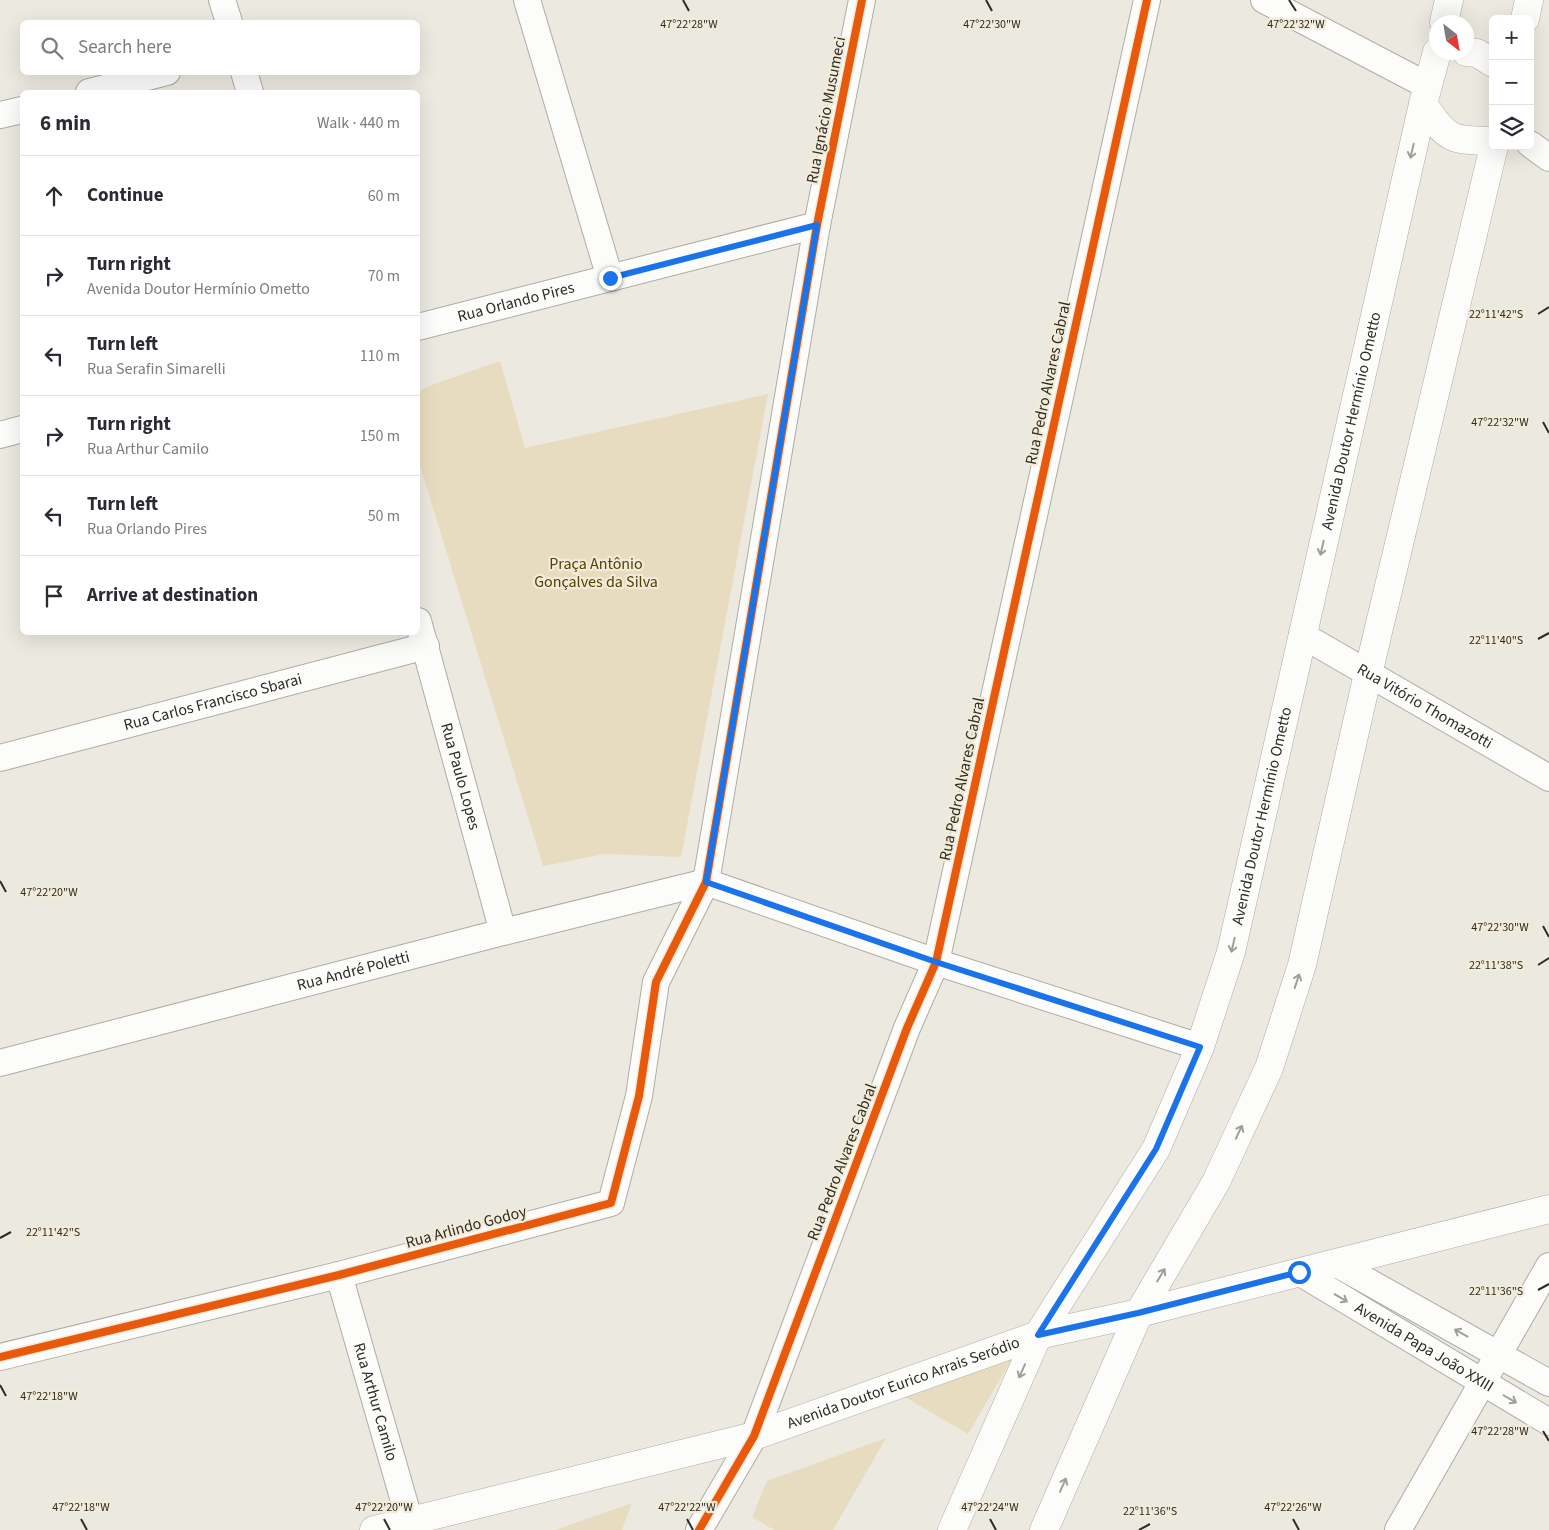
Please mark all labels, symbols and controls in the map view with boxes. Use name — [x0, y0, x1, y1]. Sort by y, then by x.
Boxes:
north arrow — [1429, 15, 1474, 60]
map controls — [1489, 15, 1534, 150]
button: + — [1489, 15, 1534, 60]
text: 47°22'28"W — [660, 16, 718, 33]
text: 47°22'30"W — [963, 16, 1021, 33]
text: 47°22'32"W — [1267, 16, 1325, 33]
search box — [20, 20, 420, 75]
icon: search — [38, 34, 66, 62]
text: Search here — [78, 34, 172, 61]
street label: Rua Ignácio Musumeci — [801, 35, 851, 185]
button: − — [1489, 60, 1534, 105]
button: layers — [1489, 105, 1534, 150]
text: 6 min — [40, 108, 91, 138]
text: Walk · 440 m — [317, 112, 400, 134]
one-way arrow — [1407, 142, 1416, 158]
icon: ahead — [40, 182, 68, 210]
text: Continue — [87, 182, 164, 209]
text: 60 m — [368, 185, 400, 207]
text: Turn right — [87, 251, 171, 278]
icon: right — [40, 262, 68, 290]
text: 70 m — [368, 265, 400, 287]
route end — [599, 267, 622, 290]
street label: Rua Orlando Pires — [455, 276, 577, 328]
text: Avenida Doutor Hermínio Ometto — [87, 278, 310, 300]
street label: Rua Pedro Alvares Cabral — [1020, 299, 1076, 467]
text: 22°11'42"S — [1469, 306, 1523, 323]
street label: Avenida Doutor Hermínio Ometto — [1316, 310, 1387, 532]
text: Turn left — [87, 331, 158, 358]
icon: left — [40, 342, 68, 370]
text: 110 m — [360, 345, 400, 367]
text: Rua Serafin Simarelli — [87, 358, 226, 380]
text: Turn right — [87, 411, 171, 438]
text: 47°22'32"W — [1471, 414, 1529, 431]
icon: right — [40, 422, 68, 450]
text: 150 m — [360, 425, 400, 447]
text: Rua Arthur Camilo — [87, 438, 209, 460]
text: Turn left — [87, 491, 158, 518]
icon: left — [40, 502, 68, 530]
text: 50 m — [368, 505, 400, 527]
text: Rua Orlando Pires — [87, 518, 207, 540]
one-way arrow — [1317, 539, 1326, 555]
park label: Praça Antônio Gonçalves da Silva — [534, 553, 658, 593]
icon: arrive — [40, 582, 68, 610]
text: Arrive at destination — [87, 582, 258, 609]
text: 22°11'40"S — [1469, 632, 1523, 649]
street label: Rua Vitório Thomazotti — [1353, 658, 1497, 754]
street label: Rua Carlos Francisco Sbarai — [121, 668, 304, 736]
street label: Rua Pedro Alvares Cabral — [934, 695, 990, 863]
street label: Avenida Doutor Hermínio Ometto — [1226, 705, 1297, 927]
street label: Rua Paulo Lopes — [435, 720, 486, 833]
text: 47°22'20"W — [20, 884, 78, 901]
text: 47°22'30"W — [1471, 919, 1529, 936]
one-way arrow — [1228, 937, 1237, 953]
street label: Rua André Poletti — [294, 946, 412, 996]
text: 22°11'38"S — [1469, 957, 1523, 974]
one-way arrow — [1292, 973, 1302, 989]
street label: Rua Pedro Alvares Cabral — [802, 1080, 882, 1244]
one-way arrow — [1235, 1125, 1245, 1140]
street label: Rua Arlindo Godoy — [403, 1200, 529, 1254]
text: 22°11'42"S — [26, 1224, 80, 1241]
route start — [1288, 1261, 1311, 1284]
one-way arrow — [1157, 1268, 1167, 1282]
text: 22°11'36"S — [1469, 1283, 1523, 1300]
one-way arrow — [1334, 1293, 1348, 1303]
street label: Avenida Papa João XXIII — [1351, 1297, 1498, 1397]
one-way arrow — [1454, 1328, 1468, 1338]
street label: Avenida Doutor Eurico Arrais Seródio — [784, 1331, 1023, 1434]
street label: Rua Arthur Camilo — [348, 1340, 403, 1464]
one-way arrow — [1017, 1363, 1027, 1378]
text: 47°22'18"W — [20, 1388, 78, 1405]
one-way arrow — [1503, 1395, 1517, 1405]
text: 47°22'28"W — [1471, 1423, 1529, 1440]
one-way arrow — [1059, 1478, 1069, 1493]
text: 47°22'18"W — [52, 1499, 110, 1516]
text: 47°22'20"W — [355, 1499, 413, 1516]
text: 47°22'22"W — [658, 1499, 716, 1516]
text: 47°22'24"W — [961, 1499, 1019, 1516]
text: 47°22'26"W — [1264, 1499, 1322, 1516]
text: 22°11'36"S — [1123, 1503, 1177, 1520]

